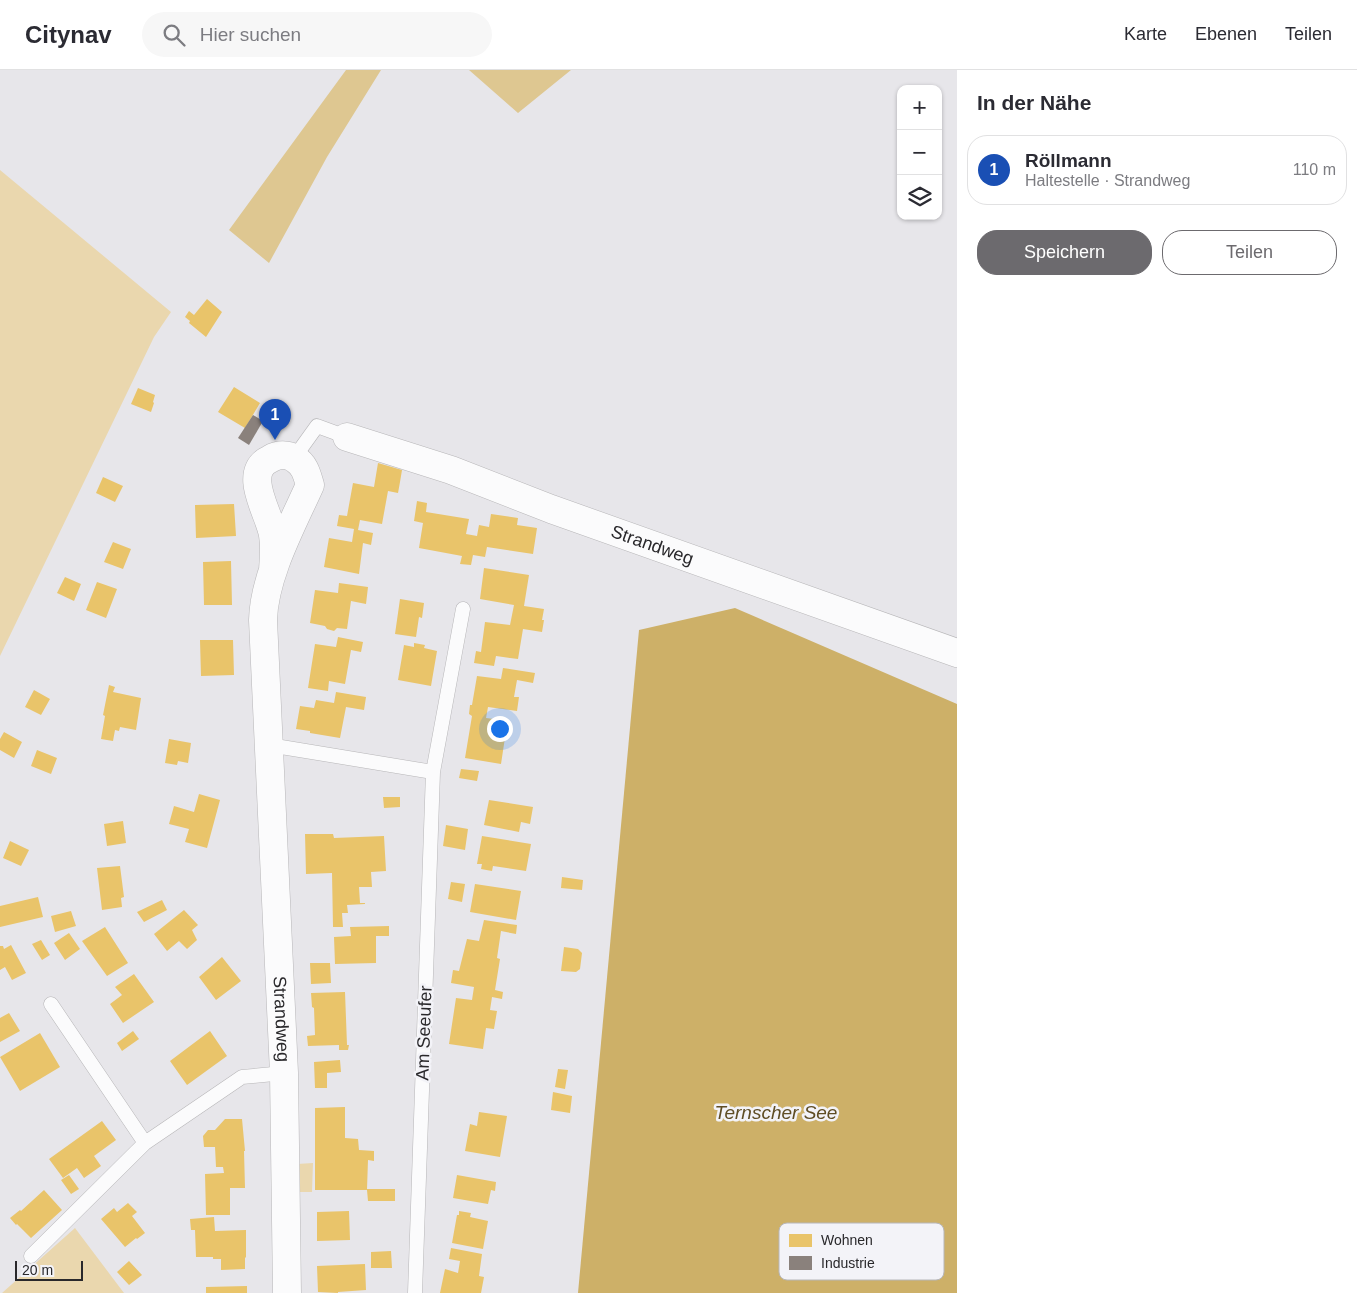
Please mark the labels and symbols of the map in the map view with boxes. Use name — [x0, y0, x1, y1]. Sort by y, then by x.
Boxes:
pin: 1 — [259, 399, 291, 440]
street label: Strandweg — [608, 521, 696, 569]
your location — [487, 716, 513, 742]
street label: Strandweg — [270, 975, 293, 1062]
street label: Am Seeufer — [412, 985, 436, 1081]
water label: Ternscher See — [715, 1102, 837, 1123]
legend — [779, 1223, 944, 1280]
text: Wohnen — [821, 1232, 873, 1248]
text: Industrie — [821, 1255, 875, 1271]
scale bar — [15, 1258, 82, 1281]

